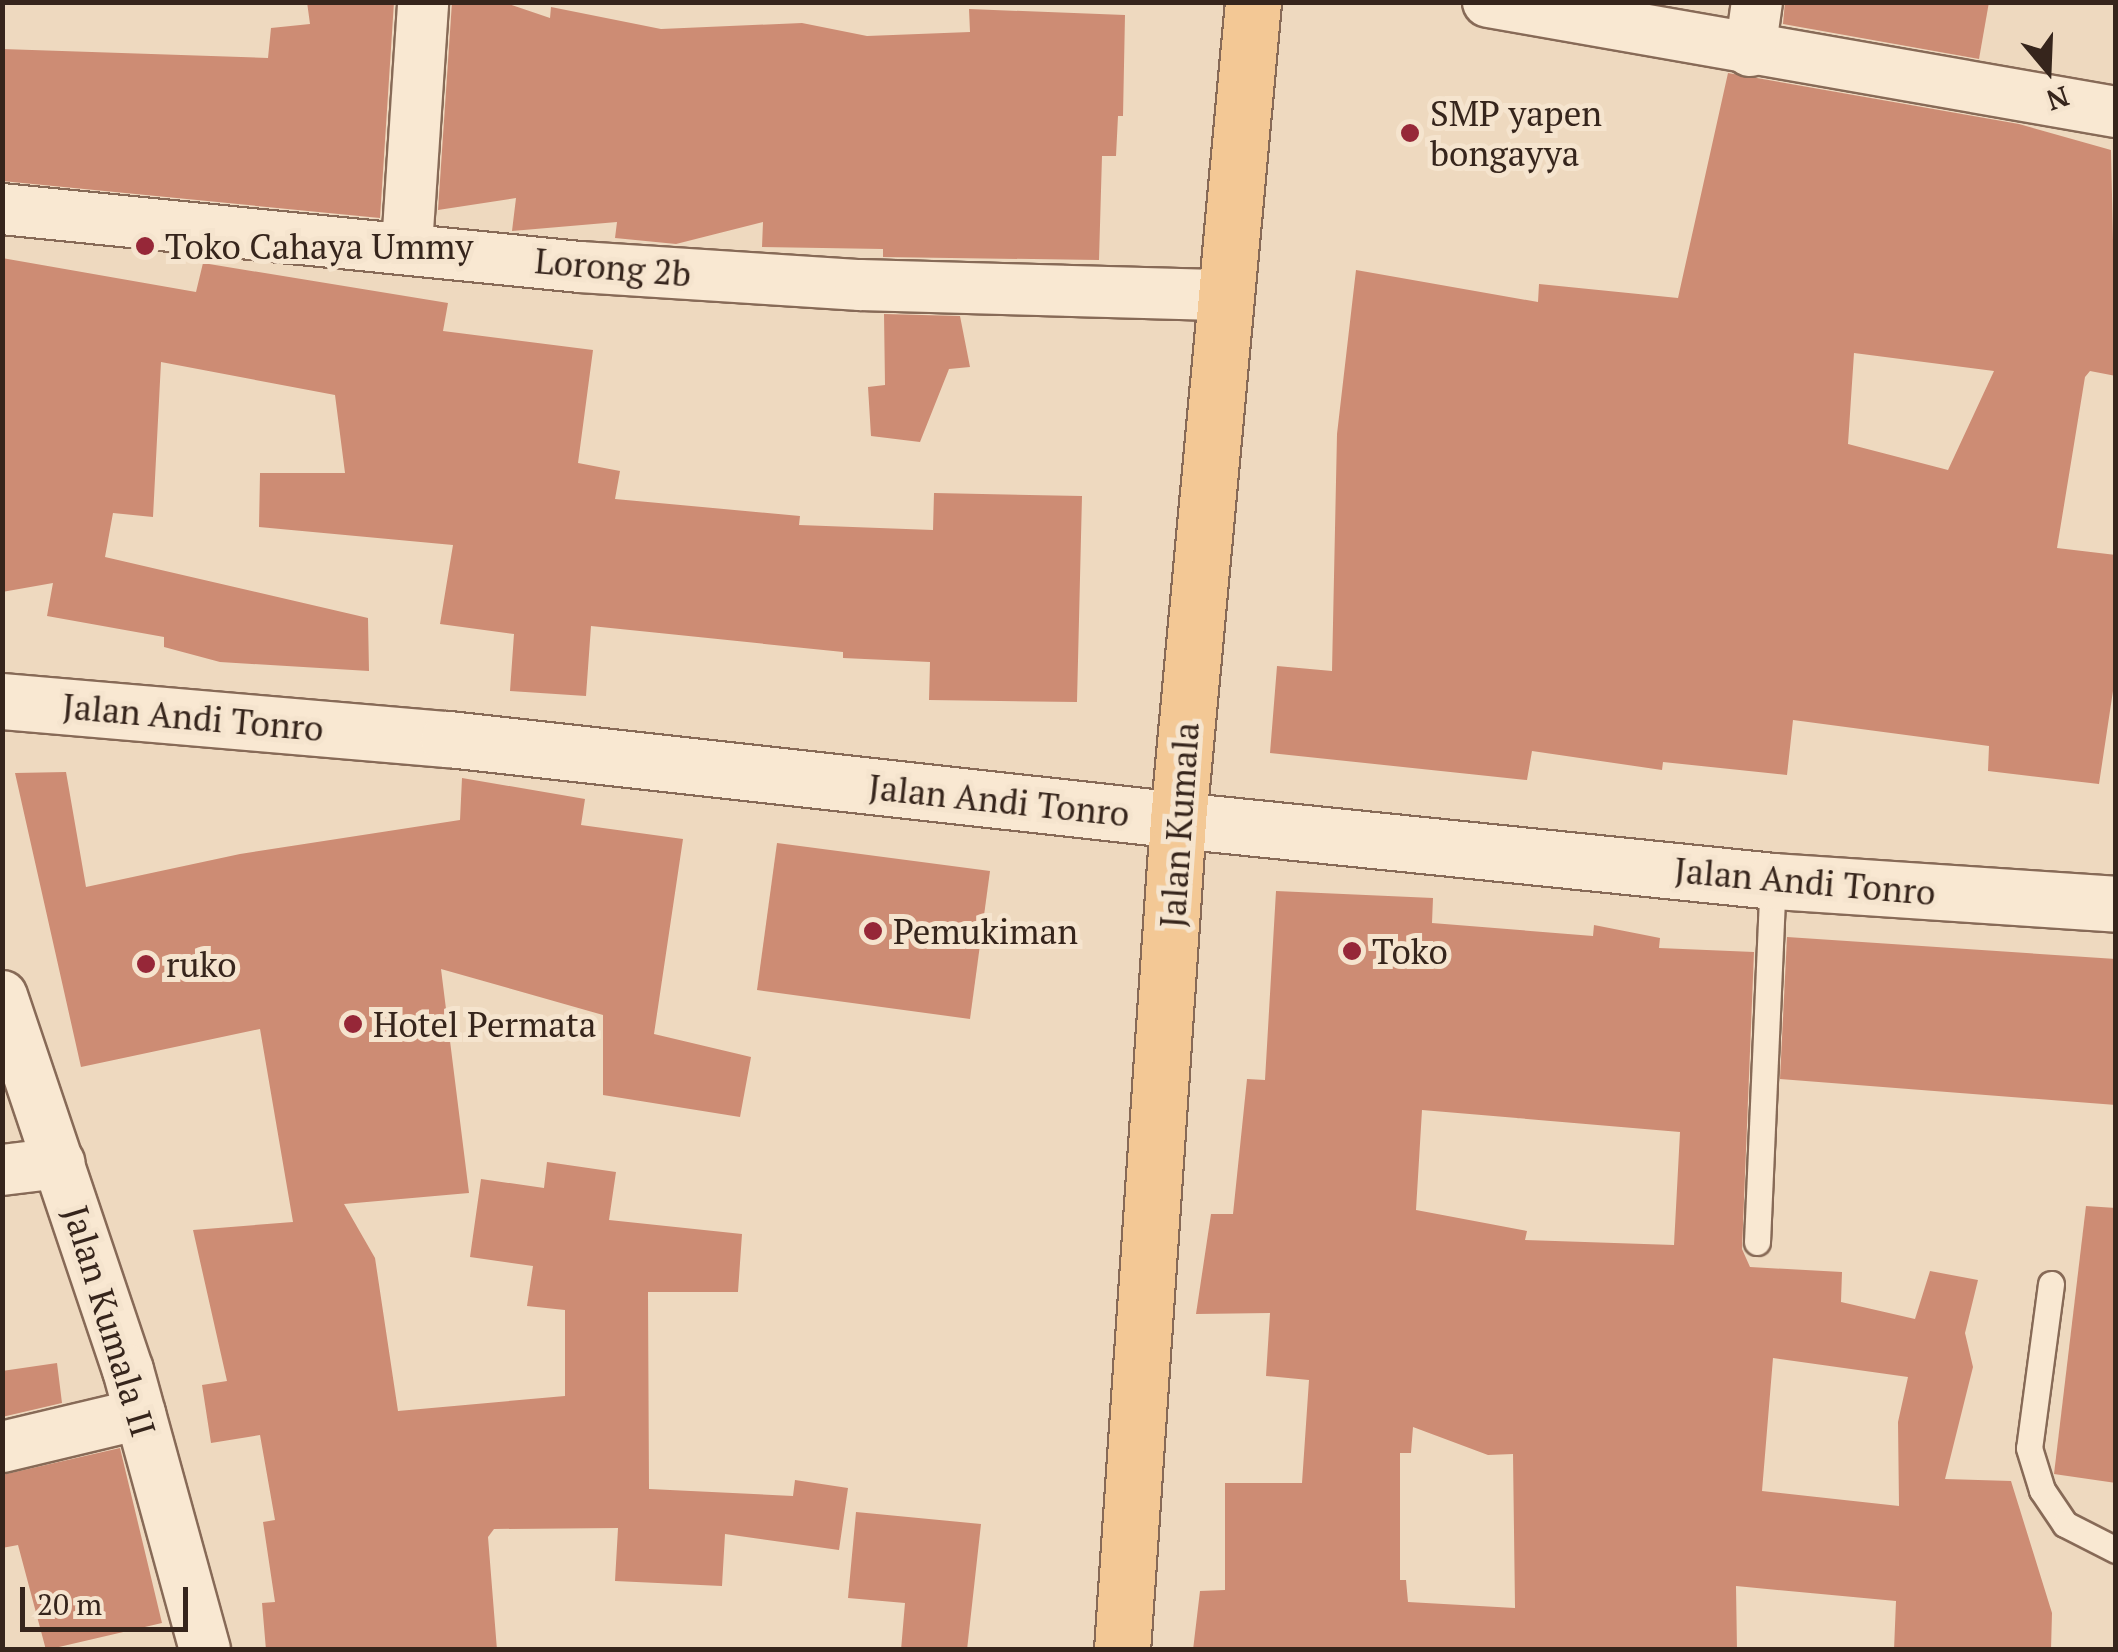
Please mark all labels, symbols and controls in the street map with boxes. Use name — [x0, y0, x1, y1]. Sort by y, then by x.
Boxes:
north arrow — [1998, 20, 2098, 120]
text: N — [2042, 78, 2074, 120]
place label: SMP yapen bongayya — [1430, 92, 1602, 174]
marker: SMP yapen bongayya — [1399, 122, 1421, 144]
place label: Toko Cahaya Ummy — [165, 225, 473, 267]
marker: Toko Cahaya Ummy — [134, 235, 156, 257]
street label: Lorong 2b — [533, 239, 693, 295]
street label: Jalan Andi Tonro — [60, 685, 326, 749]
street label: Jalan Kumala — [1151, 721, 1207, 929]
street label: Jalan Andi Tonro — [866, 765, 1132, 835]
street label: Jalan Andi Tonro — [1672, 849, 1938, 913]
place label: Pemukiman — [893, 910, 1078, 952]
marker: Pemukiman — [862, 920, 884, 942]
place label: Toko — [1372, 930, 1448, 972]
marker: Toko — [1341, 940, 1363, 962]
place label: ruko — [166, 943, 237, 985]
marker: ruko — [135, 953, 157, 975]
place label: Hotel Permata — [373, 1003, 596, 1045]
marker: Hotel Permata — [342, 1013, 364, 1035]
street label: Jalan Kumala II — [55, 1201, 165, 1441]
scale bar — [25, 1567, 192, 1629]
text: 20 m — [37, 1584, 102, 1624]

